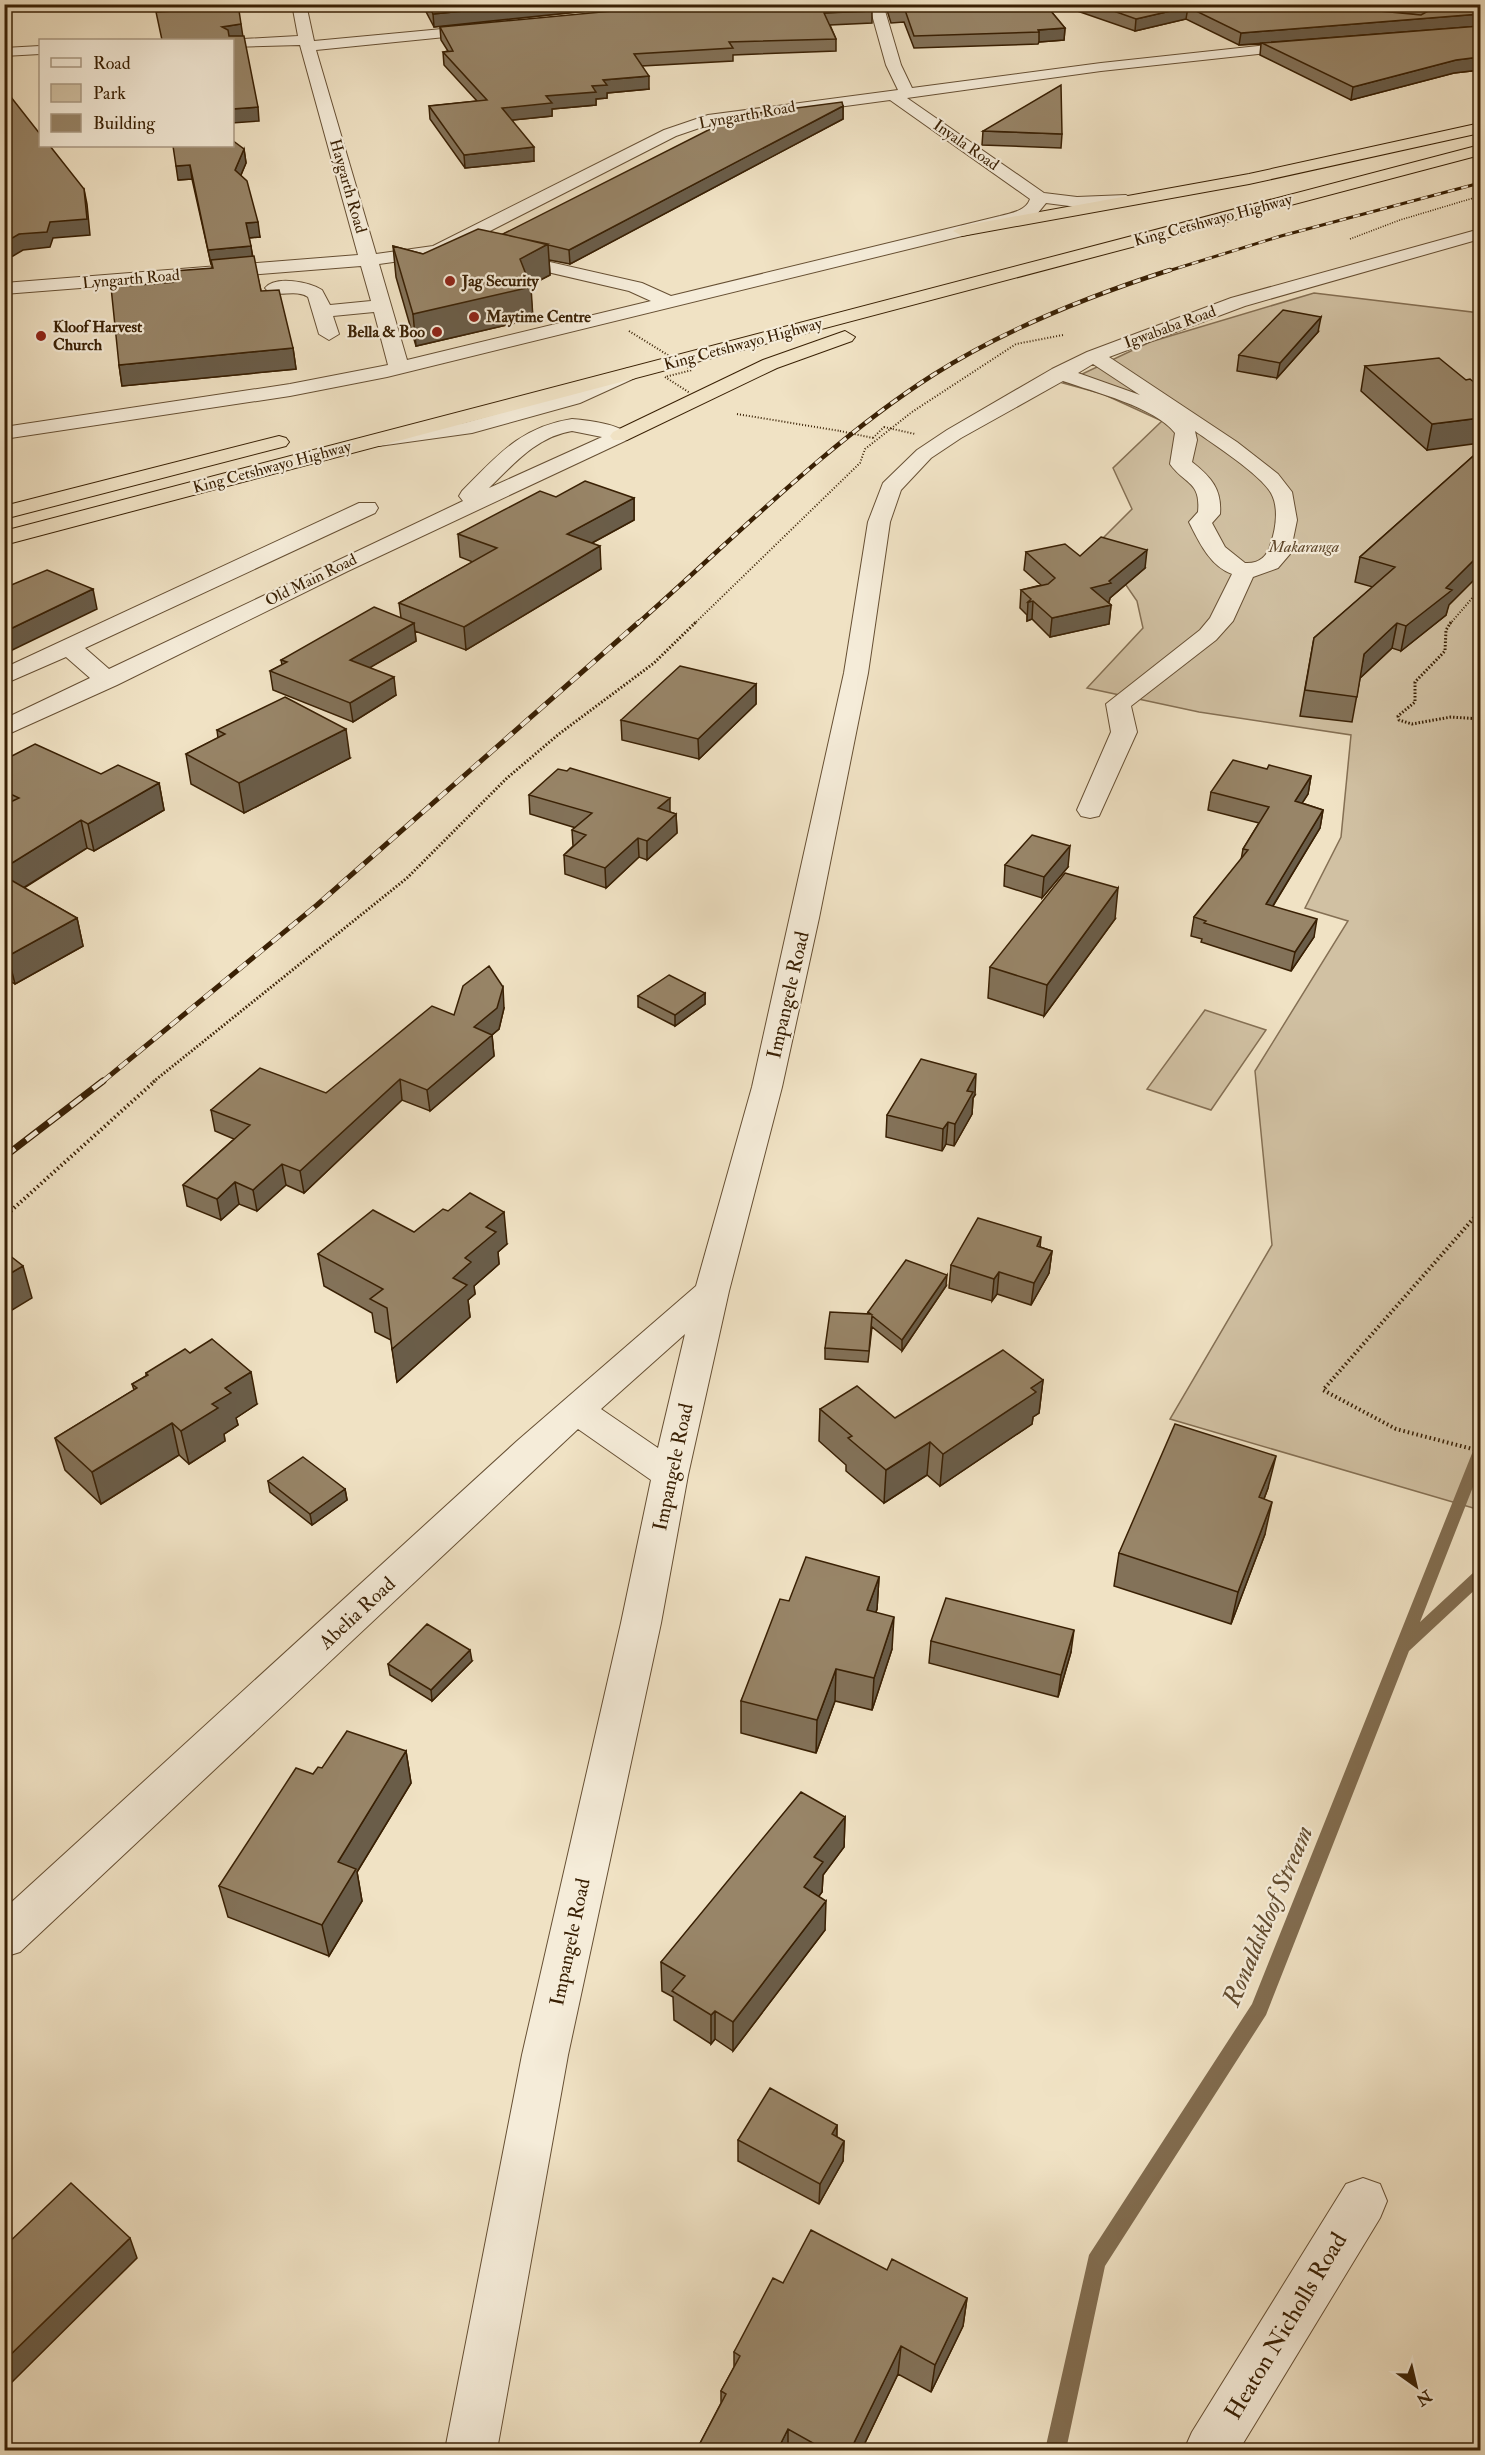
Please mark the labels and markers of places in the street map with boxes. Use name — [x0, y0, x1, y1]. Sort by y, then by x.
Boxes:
place label: Jag Security — [461, 271, 540, 292]
marker: Jag Security — [443, 274, 457, 288]
place label: Maytime Centre — [485, 307, 591, 328]
marker: Maytime Centre — [467, 310, 481, 324]
place label: Kloof Harvest Church — [53, 317, 143, 355]
place label: Bella & Boo — [347, 322, 425, 342]
marker: Bella & Boo — [430, 325, 444, 339]
marker: Kloof Harvest Church — [34, 329, 48, 343]

